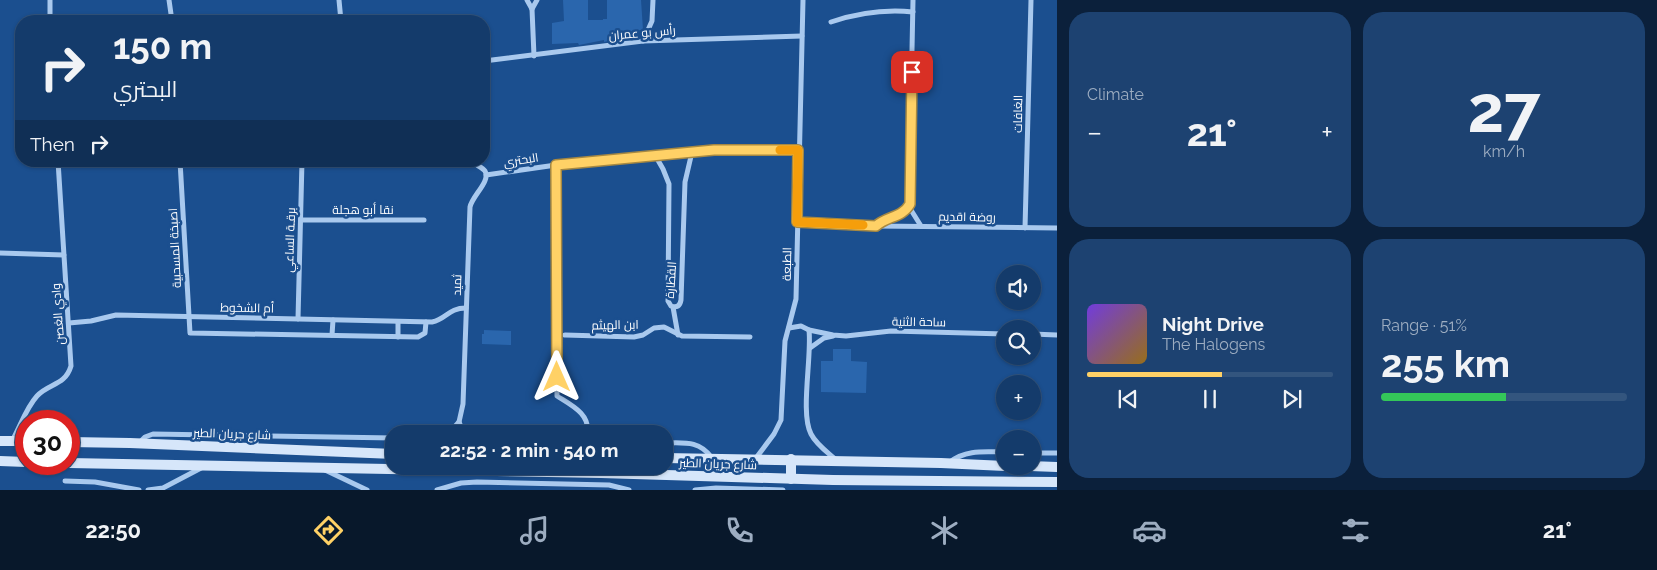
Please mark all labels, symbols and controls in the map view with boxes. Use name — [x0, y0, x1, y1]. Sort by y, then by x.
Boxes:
street label: رأس بو عمران — [608, 22, 676, 43]
text: 150 m — [113, 26, 212, 67]
icon: right — [30, 35, 95, 100]
pin — [891, 51, 933, 93]
icon: arrive — [898, 58, 926, 86]
text: 27 — [1467, 71, 1541, 147]
text: البحتري — [113, 76, 177, 102]
text: Climate — [1087, 85, 1144, 104]
street label: الغافات — [1011, 95, 1025, 133]
text: 21° — [1187, 110, 1237, 155]
text: − — [1087, 116, 1102, 149]
text: + — [1321, 116, 1333, 149]
icon: right — [85, 130, 113, 158]
text: Then — [30, 133, 75, 155]
text: km/h — [1483, 142, 1525, 161]
street label: البحتري — [503, 150, 540, 173]
street label: نقا أبو هجلة — [332, 202, 394, 217]
street label: برقـة الساعي — [282, 207, 301, 273]
street label: اصبخة المسحبية — [166, 208, 184, 288]
street label: روضة اقديم — [938, 209, 996, 226]
street label: الطبعة — [780, 247, 794, 281]
street label: القطارة — [663, 261, 679, 299]
map controls — [996, 265, 1041, 475]
button: sound — [996, 265, 1041, 310]
street label: ثميد — [450, 273, 464, 296]
street label: وادي الغصن — [49, 282, 70, 345]
street label: أم الشخوط — [220, 300, 274, 316]
text: Night Drive — [1162, 313, 1264, 335]
street label: ساحة الثنية — [892, 315, 946, 329]
text: Range · 51% — [1381, 316, 1467, 335]
street label: ابن الهيثم — [591, 318, 639, 333]
button: search — [996, 320, 1041, 365]
text: The Halogens — [1162, 335, 1265, 354]
text: 255 km — [1381, 341, 1510, 386]
position arrow — [530, 350, 582, 402]
button: + — [996, 375, 1041, 420]
icon: previous — [1114, 385, 1142, 413]
icon: pause — [1196, 385, 1224, 413]
icon: next — [1278, 385, 1306, 413]
speed limit sign: 30 — [15, 410, 80, 475]
street label: شارع جريان الطير — [192, 426, 271, 443]
button: − — [996, 430, 1041, 475]
text: 22:52 · 2 min · 540 m — [440, 439, 618, 461]
street label: شارع جريان الطير — [678, 456, 757, 473]
icon: directions — [311, 513, 346, 548]
icon: music — [517, 513, 552, 548]
icon: phone — [722, 513, 757, 548]
icon: climate — [927, 513, 962, 548]
icon: car — [1132, 513, 1167, 548]
icon: filters — [1338, 513, 1373, 548]
text: 22:50 — [85, 517, 141, 543]
text: 21° — [1543, 517, 1572, 543]

